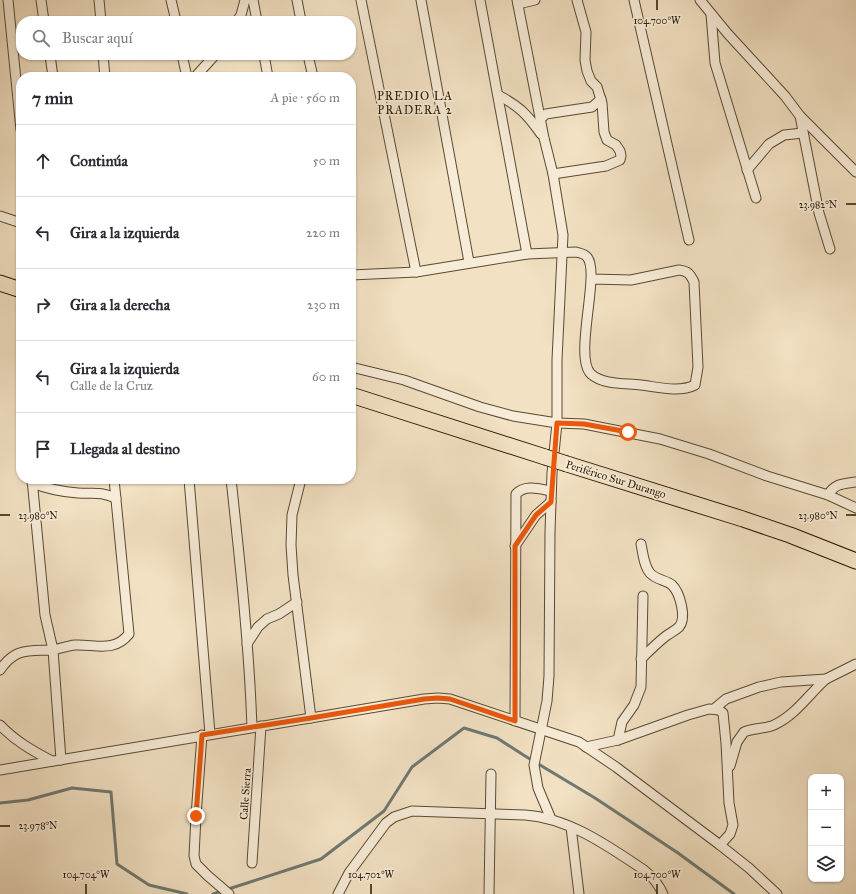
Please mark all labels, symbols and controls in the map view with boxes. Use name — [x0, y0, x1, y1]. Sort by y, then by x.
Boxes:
text: 104.700°W — [633, 15, 681, 27]
search box — [16, 16, 356, 60]
icon: search — [30, 27, 52, 49]
text: Buscar aquí — [62, 29, 133, 47]
text: 7 min — [32, 88, 73, 109]
district label: PREDIO LA PRADERA 2 — [377, 89, 453, 117]
text: A pie · 560 m — [271, 90, 340, 106]
icon: ahead — [32, 150, 54, 172]
text: Continúa — [70, 152, 128, 170]
text: 50 m — [313, 153, 340, 169]
text: 23.982°N — [799, 199, 838, 211]
icon: left — [32, 222, 54, 244]
text: Gira a la izquierda — [70, 224, 179, 242]
text: 220 m — [306, 225, 340, 241]
icon: right — [32, 294, 54, 316]
text: Gira a la derecha — [70, 296, 170, 314]
text: 230 m — [307, 297, 340, 313]
text: Gira a la izquierda — [70, 360, 179, 378]
icon: left — [32, 366, 54, 388]
text: 60 m — [312, 369, 340, 385]
text: Calle de la Cruz — [70, 378, 153, 394]
route start — [619, 423, 637, 441]
icon: arrive — [32, 438, 54, 460]
text: Llegada al destino — [70, 440, 180, 458]
street label: Periférico Sur Durango — [564, 458, 668, 501]
text: 23.980°N — [18, 510, 58, 522]
text: 23.980°N — [798, 510, 838, 522]
street label: Calle Sierra — [237, 767, 254, 820]
map controls — [808, 774, 844, 882]
button: + — [808, 774, 844, 810]
route end — [187, 807, 205, 825]
button: − — [808, 810, 844, 846]
text: 23.978°N — [18, 820, 58, 832]
button: layers — [808, 846, 844, 882]
text: 104.704°W — [63, 869, 110, 881]
text: 104.702°W — [348, 869, 395, 881]
text: 104.700°W — [633, 869, 681, 881]

